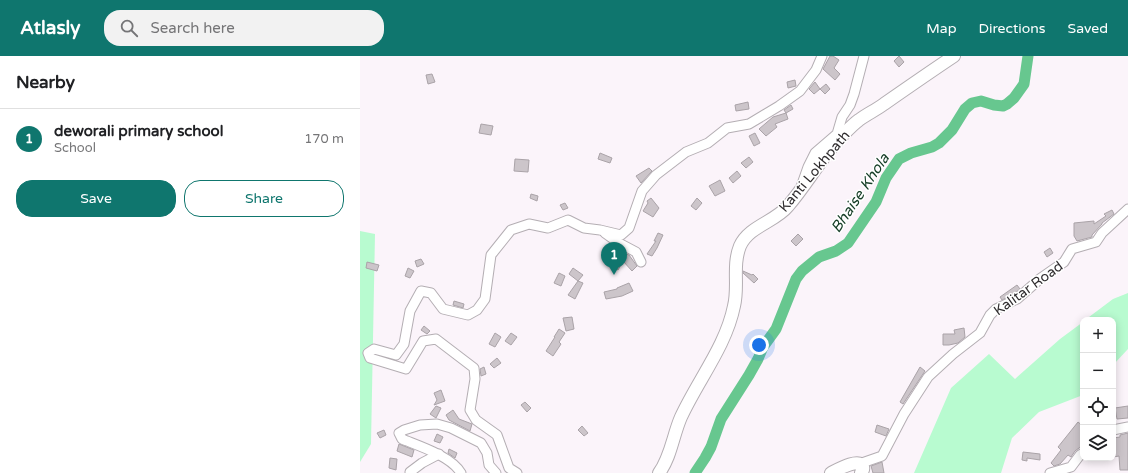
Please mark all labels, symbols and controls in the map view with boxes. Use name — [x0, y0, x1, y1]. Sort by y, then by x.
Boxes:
search box — [104, 10, 384, 46]
text: Atlasly — [20, 17, 80, 39]
icon: search — [118, 17, 140, 39]
text: Search here — [150, 19, 235, 37]
text: Map — [926, 20, 957, 37]
text: Directions — [979, 20, 1046, 37]
text: Saved — [1068, 20, 1108, 37]
text: Nearby — [16, 72, 75, 93]
text: deworali primary school — [54, 122, 223, 140]
street label: Kanti Lokhpath — [775, 127, 853, 216]
text: 1 — [25, 131, 33, 147]
text: 170 m — [304, 131, 344, 147]
text: School — [54, 140, 96, 156]
water label: Bhaise Khola — [827, 150, 893, 236]
button: Save — [16, 180, 176, 217]
button: Share — [184, 180, 344, 217]
pin: 1 — [601, 242, 627, 275]
street label: Kalitar Road — [990, 258, 1066, 319]
map controls — [1080, 317, 1116, 461]
button: + — [1080, 317, 1116, 353]
your location — [749, 335, 769, 355]
button: − — [1080, 353, 1116, 389]
button: locate — [1080, 389, 1116, 425]
button: layers — [1080, 425, 1116, 461]

